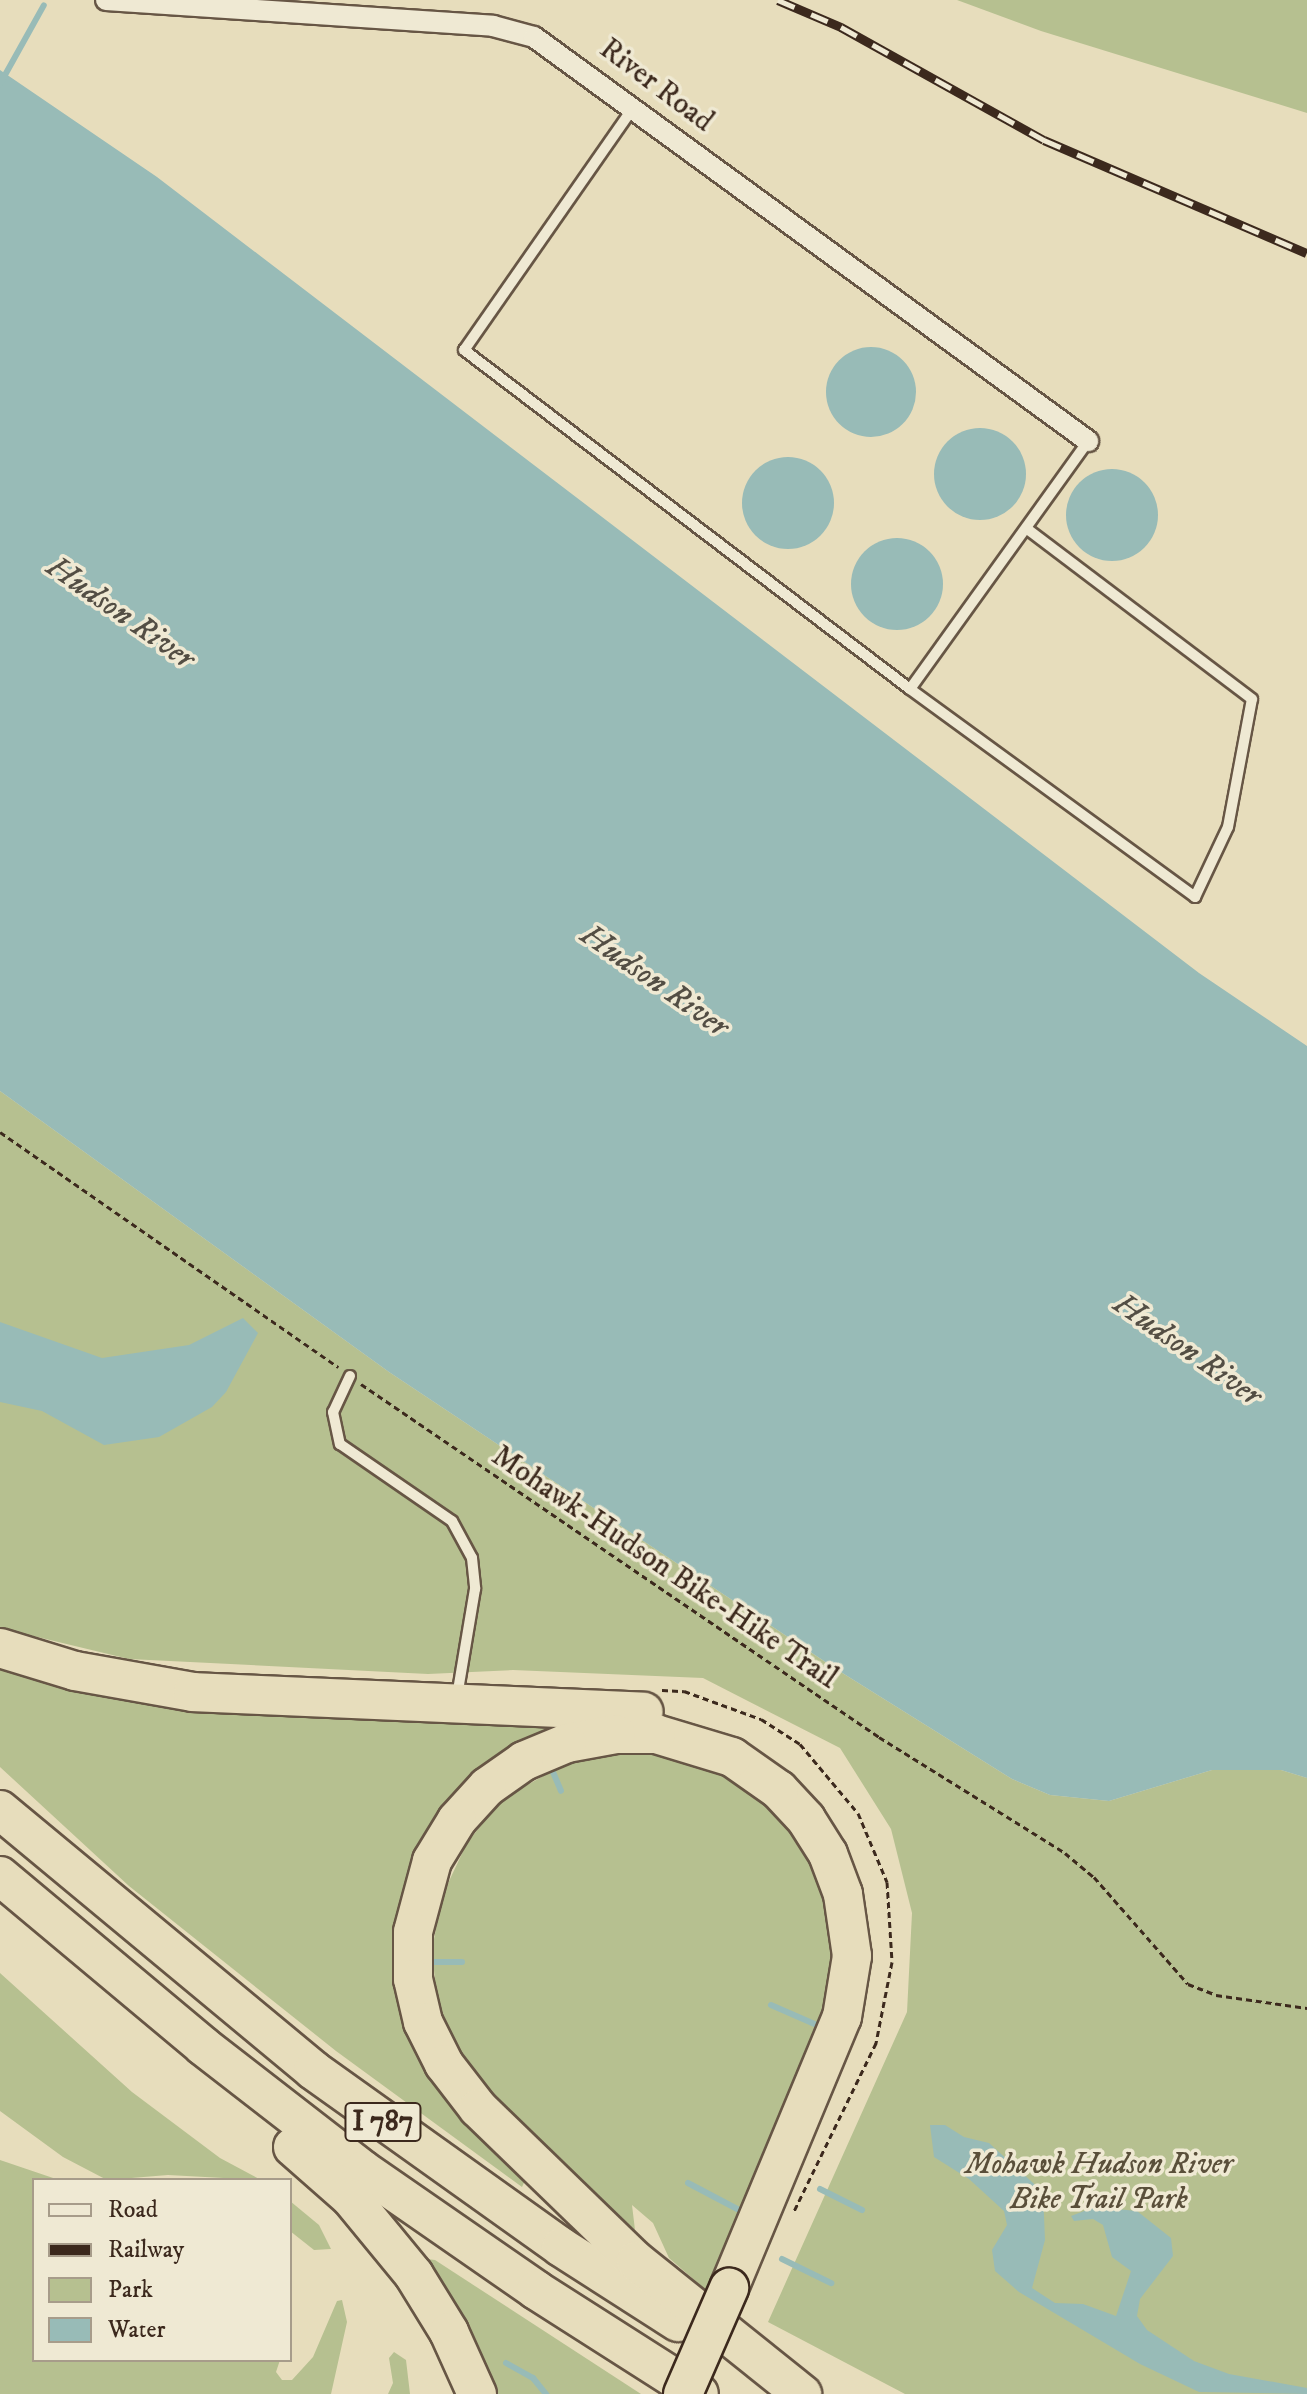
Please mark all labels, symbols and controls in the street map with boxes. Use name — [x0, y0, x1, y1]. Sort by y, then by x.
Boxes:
street label: River Road — [592, 32, 720, 140]
water label: Hudson River — [38, 548, 202, 678]
water label: Hudson River — [572, 916, 736, 1046]
water label: Hudson River — [1105, 1285, 1269, 1415]
street label: Mohawk-Hudson Bike-Hike Trail — [484, 1439, 844, 1697]
road number: I 787 — [343, 2098, 423, 2146]
park label: Mohawk Hudson River Bike Trail Park — [965, 2147, 1233, 2218]
legend — [32, 2178, 292, 2362]
text: Road — [108, 2195, 158, 2225]
text: Railway — [108, 2235, 184, 2265]
text: Park — [108, 2275, 153, 2305]
text: Water — [108, 2315, 165, 2345]

